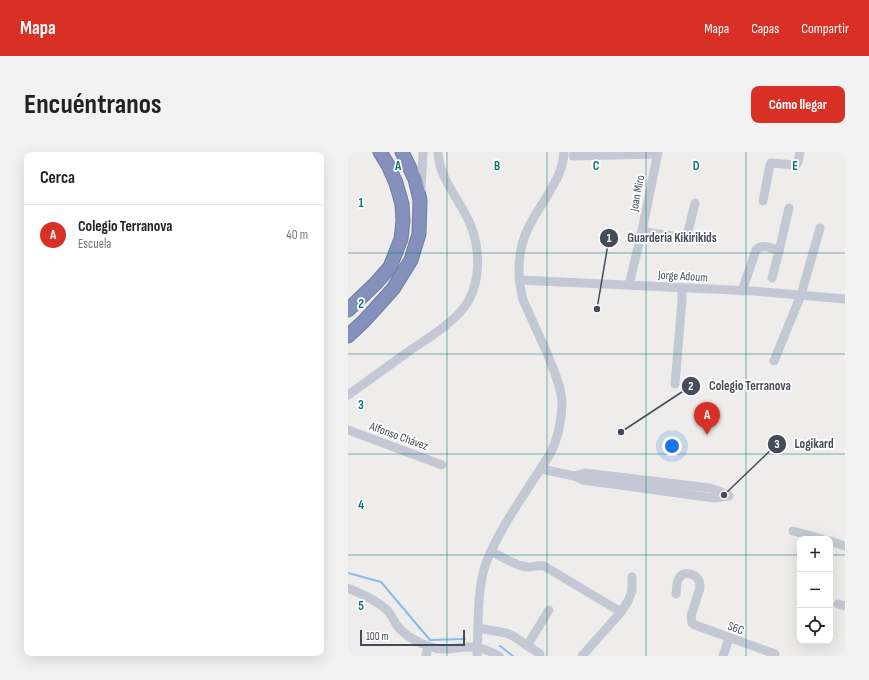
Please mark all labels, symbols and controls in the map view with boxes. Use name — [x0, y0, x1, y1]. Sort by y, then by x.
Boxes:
text: Mapa — [20, 17, 56, 40]
text: Mapa — [704, 20, 729, 37]
text: Capas — [751, 20, 779, 37]
text: Compartir — [801, 20, 849, 37]
button: Cómo llegar — [751, 86, 845, 123]
text: Encuéntranos — [24, 88, 162, 121]
text: A — [394, 158, 402, 174]
text: B — [494, 158, 500, 174]
text: C — [593, 158, 600, 174]
text: D — [693, 158, 700, 174]
text: E — [792, 158, 798, 174]
text: Cerca — [40, 168, 75, 188]
street label: Joan Miro — [626, 174, 648, 214]
text: 1 — [358, 195, 364, 211]
text: Colegio Terranova — [78, 217, 172, 236]
callout: Guarderia Kikirikids — [599, 225, 725, 250]
text: A — [50, 227, 56, 243]
text: 40 m — [286, 227, 308, 243]
text: Guarderia Kikirikids — [627, 230, 717, 246]
text: 1 — [607, 231, 612, 246]
text: Escuela — [78, 236, 111, 252]
street label: Jorge Adoum — [657, 268, 708, 285]
text: 2 — [358, 296, 364, 312]
callout: Colegio Terranova — [681, 373, 799, 398]
text: Colegio Terranova — [709, 378, 791, 394]
text: 2 — [688, 379, 694, 394]
text: 3 — [358, 397, 364, 413]
pin: A — [694, 402, 720, 435]
street label: Alfonso Chávez — [367, 419, 431, 454]
callout: Logikard — [767, 431, 842, 456]
your location — [662, 436, 682, 456]
text: Logikard — [794, 436, 834, 452]
text: 3 — [774, 437, 780, 452]
text: 4 — [358, 497, 364, 513]
map controls — [797, 536, 833, 644]
button: + — [797, 536, 833, 572]
button: − — [797, 572, 833, 608]
text: 5 — [358, 598, 364, 614]
button: locate — [797, 608, 833, 644]
street label: S6C — [726, 619, 746, 638]
scale bar — [360, 628, 465, 647]
text: 100 m — [366, 630, 388, 643]

